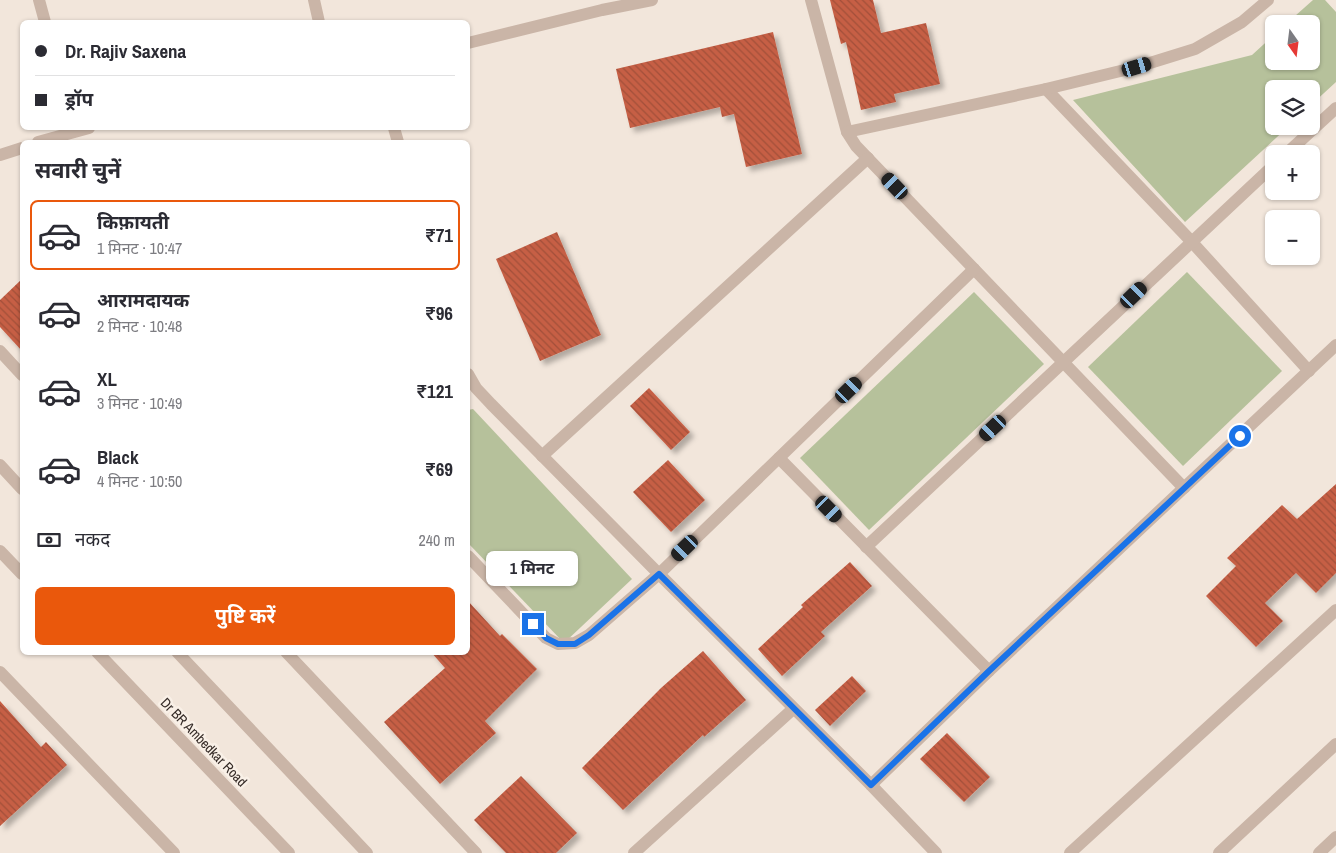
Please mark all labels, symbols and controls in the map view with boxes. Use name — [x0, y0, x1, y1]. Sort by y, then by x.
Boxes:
north arrow — [1265, 15, 1320, 70]
map controls — [1265, 15, 1320, 265]
text: Dr. Rajiv Saxena — [65, 38, 186, 64]
car — [1120, 55, 1153, 79]
button: layers — [1265, 80, 1320, 135]
text: ड्रॉप — [65, 86, 93, 112]
button: + — [1265, 145, 1320, 200]
text: सवारी चुनें — [35, 155, 121, 185]
car — [879, 170, 910, 202]
text: किफ़ायती — [97, 209, 169, 235]
button: − — [1265, 210, 1320, 265]
icon: car — [37, 213, 82, 258]
text: ₹71 — [425, 222, 453, 248]
text: 1 मिनट · 10:47 — [97, 237, 182, 259]
car — [1118, 279, 1150, 311]
text: आरामदायक — [97, 287, 189, 313]
icon: car — [37, 291, 82, 336]
text: ₹96 — [425, 300, 453, 326]
text: 2 मिनट · 10:48 — [97, 315, 182, 337]
text: XL — [97, 366, 117, 392]
icon: car — [37, 369, 82, 414]
car — [832, 374, 865, 406]
text: ₹121 — [416, 378, 453, 404]
text: 3 मिनट · 10:49 — [97, 392, 182, 414]
car — [976, 412, 1009, 444]
route start — [1229, 425, 1251, 447]
text: Black — [97, 444, 139, 470]
icon: car — [37, 447, 82, 492]
text: ₹69 — [425, 456, 453, 482]
text: 4 मिनट · 10:50 — [97, 470, 182, 492]
car — [813, 493, 844, 525]
icon: cash — [35, 526, 63, 554]
text: नकद — [75, 526, 110, 552]
text: 240 m — [419, 529, 455, 551]
car — [668, 532, 701, 564]
callout: 1 मिनट — [487, 552, 579, 586]
text: 1 मिनट — [510, 557, 554, 579]
button: पुष्टि करें — [35, 587, 455, 645]
route end — [522, 613, 544, 635]
street label: Dr BR Ambedkar Road — [157, 694, 251, 790]

